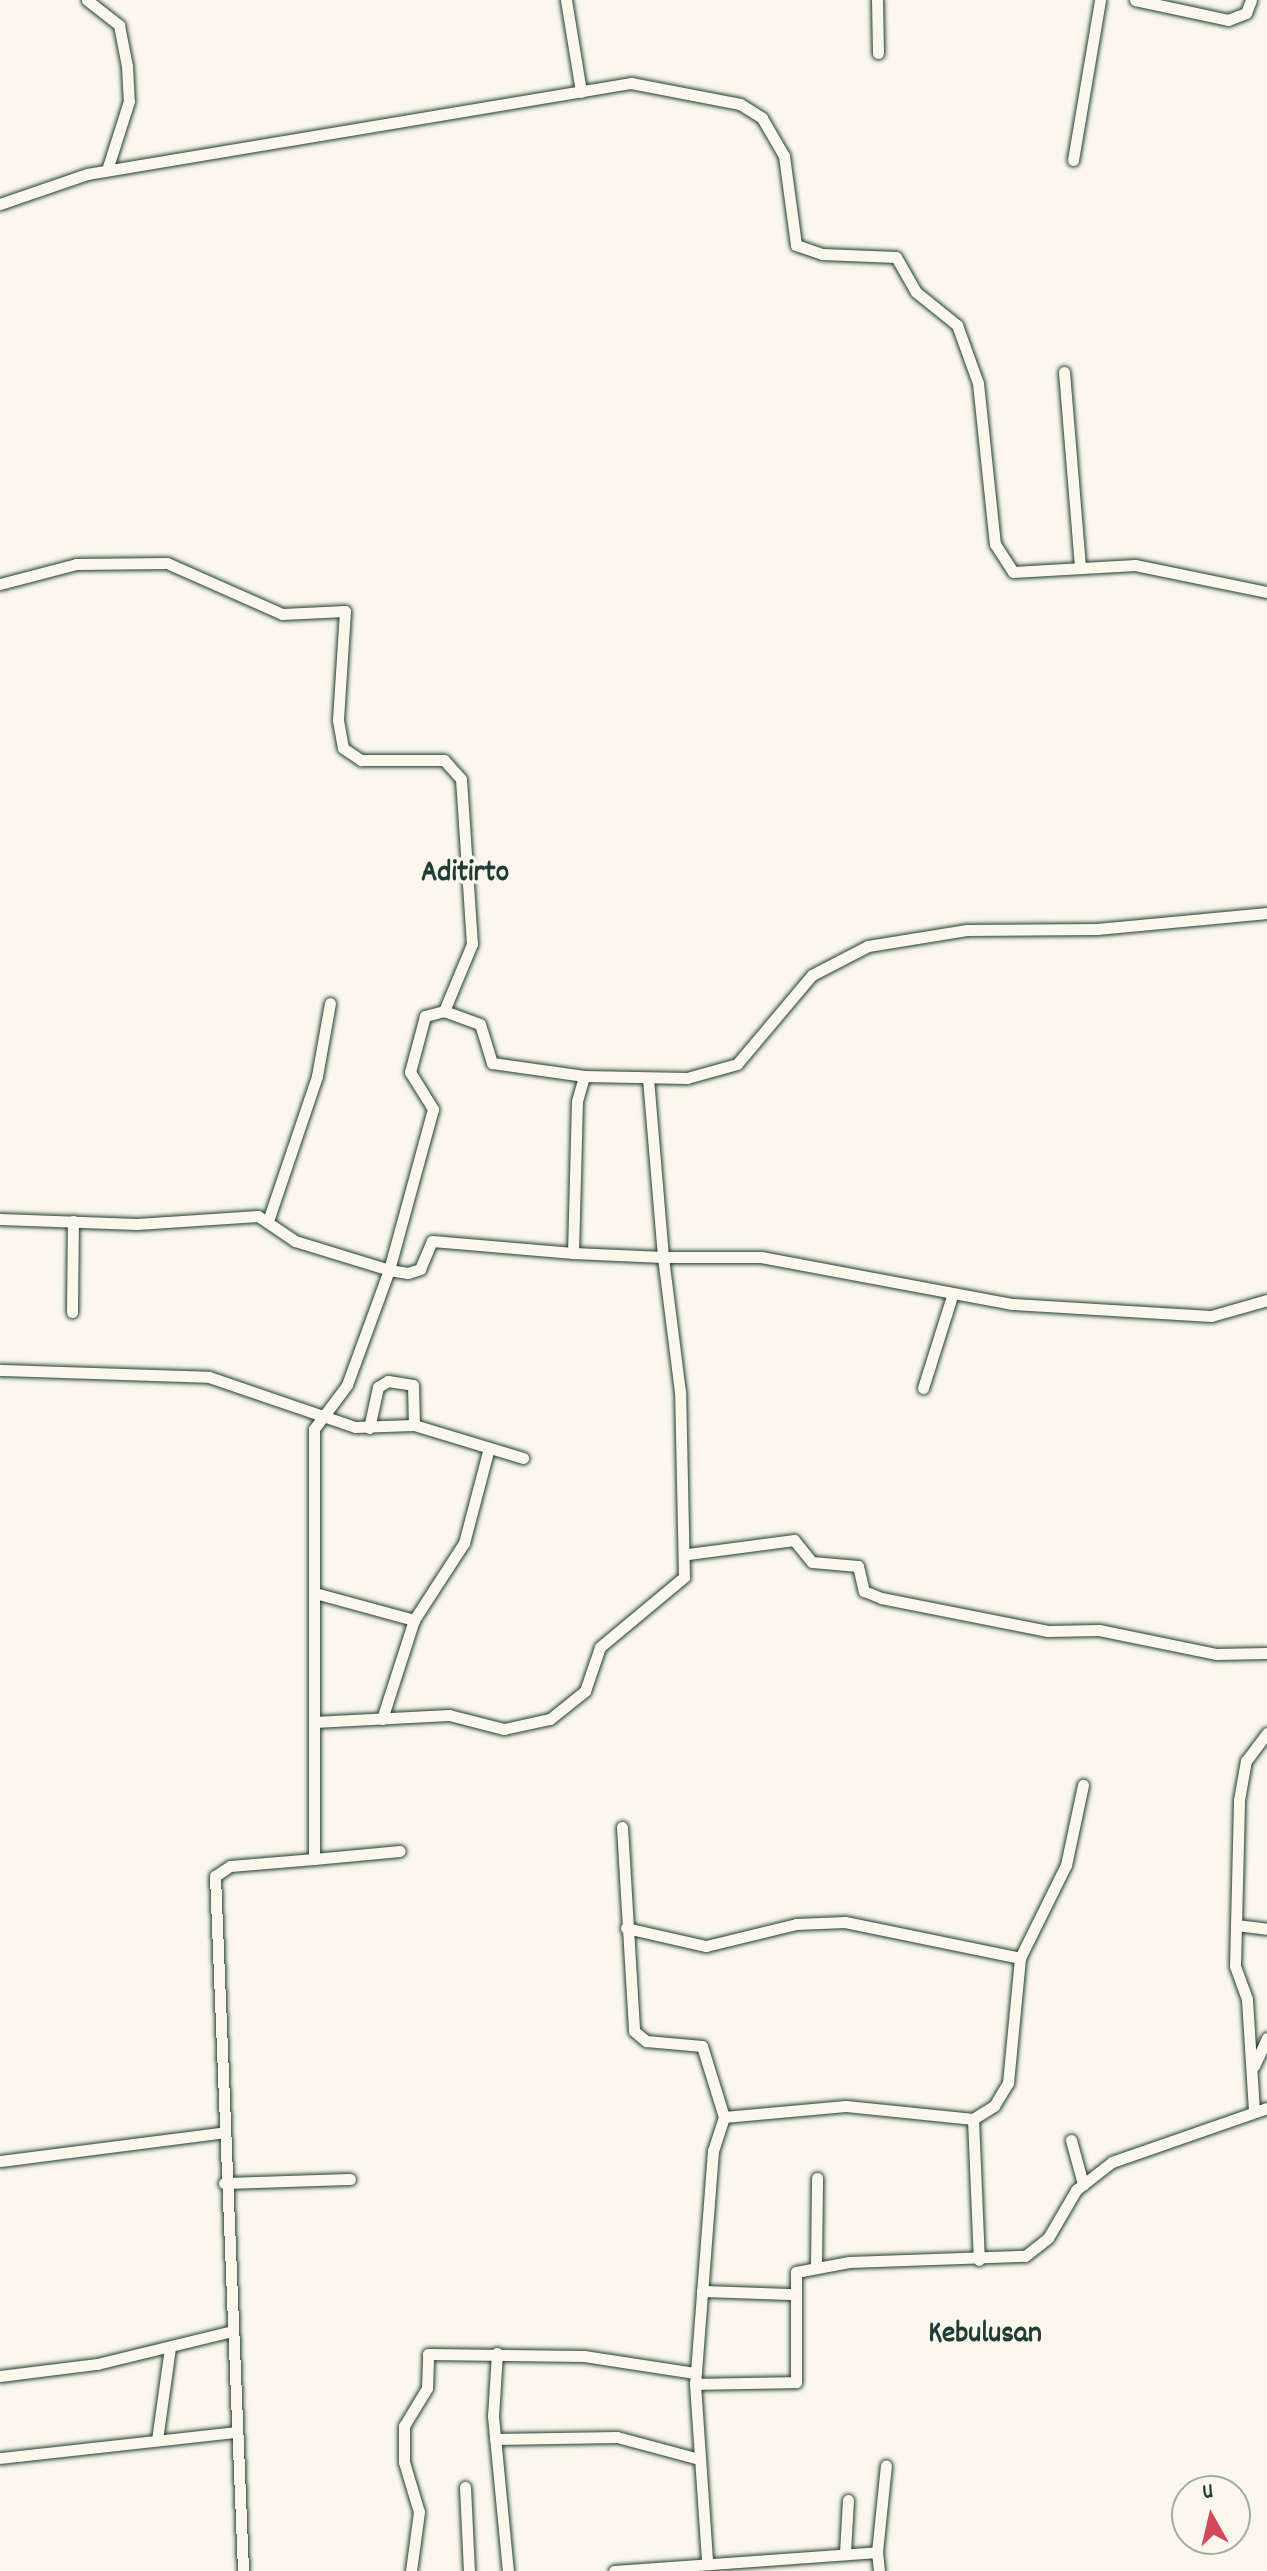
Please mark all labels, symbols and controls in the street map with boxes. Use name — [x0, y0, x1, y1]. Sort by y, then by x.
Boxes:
district label: Aditirto — [421, 857, 509, 893]
district label: Kebulusan — [928, 2318, 1042, 2354]
north arrow — [1171, 2475, 1251, 2555]
text: U — [1200, 2477, 1215, 2509]

